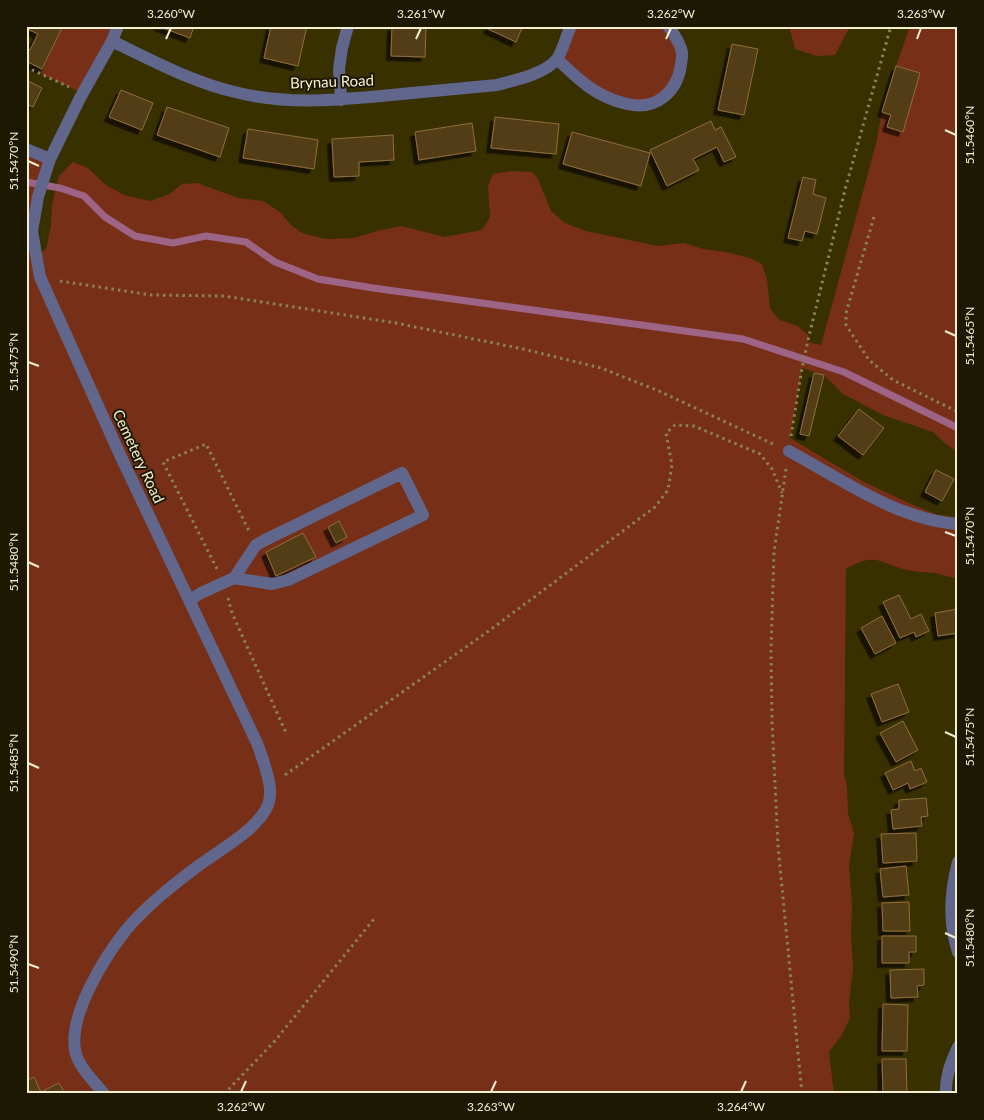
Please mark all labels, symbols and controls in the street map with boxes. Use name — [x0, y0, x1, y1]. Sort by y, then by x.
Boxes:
text: 3.260°W — [147, 6, 196, 21]
text: 3.261°W — [397, 6, 446, 21]
text: 3.262°W — [647, 6, 696, 21]
text: 3.263°W — [897, 6, 946, 21]
street label: Brynau Road — [290, 71, 374, 91]
text: 51.5460°N — [962, 106, 977, 164]
text: 51.5470°N — [6, 132, 21, 190]
text: 51.5465°N — [962, 307, 977, 365]
text: 51.5475°N — [6, 333, 21, 391]
street label: Cemetery Road — [109, 406, 169, 506]
text: 51.5470°N — [962, 507, 977, 565]
text: 51.5480°N — [6, 533, 21, 591]
text: 51.5475°N — [962, 708, 977, 766]
text: 51.5485°N — [6, 734, 21, 792]
text: 51.5480°N — [962, 909, 977, 967]
text: 51.5490°N — [6, 935, 21, 993]
text: 3.262°W — [217, 1099, 266, 1114]
text: 3.263°W — [467, 1099, 516, 1114]
text: 3.264°W — [717, 1099, 766, 1114]

